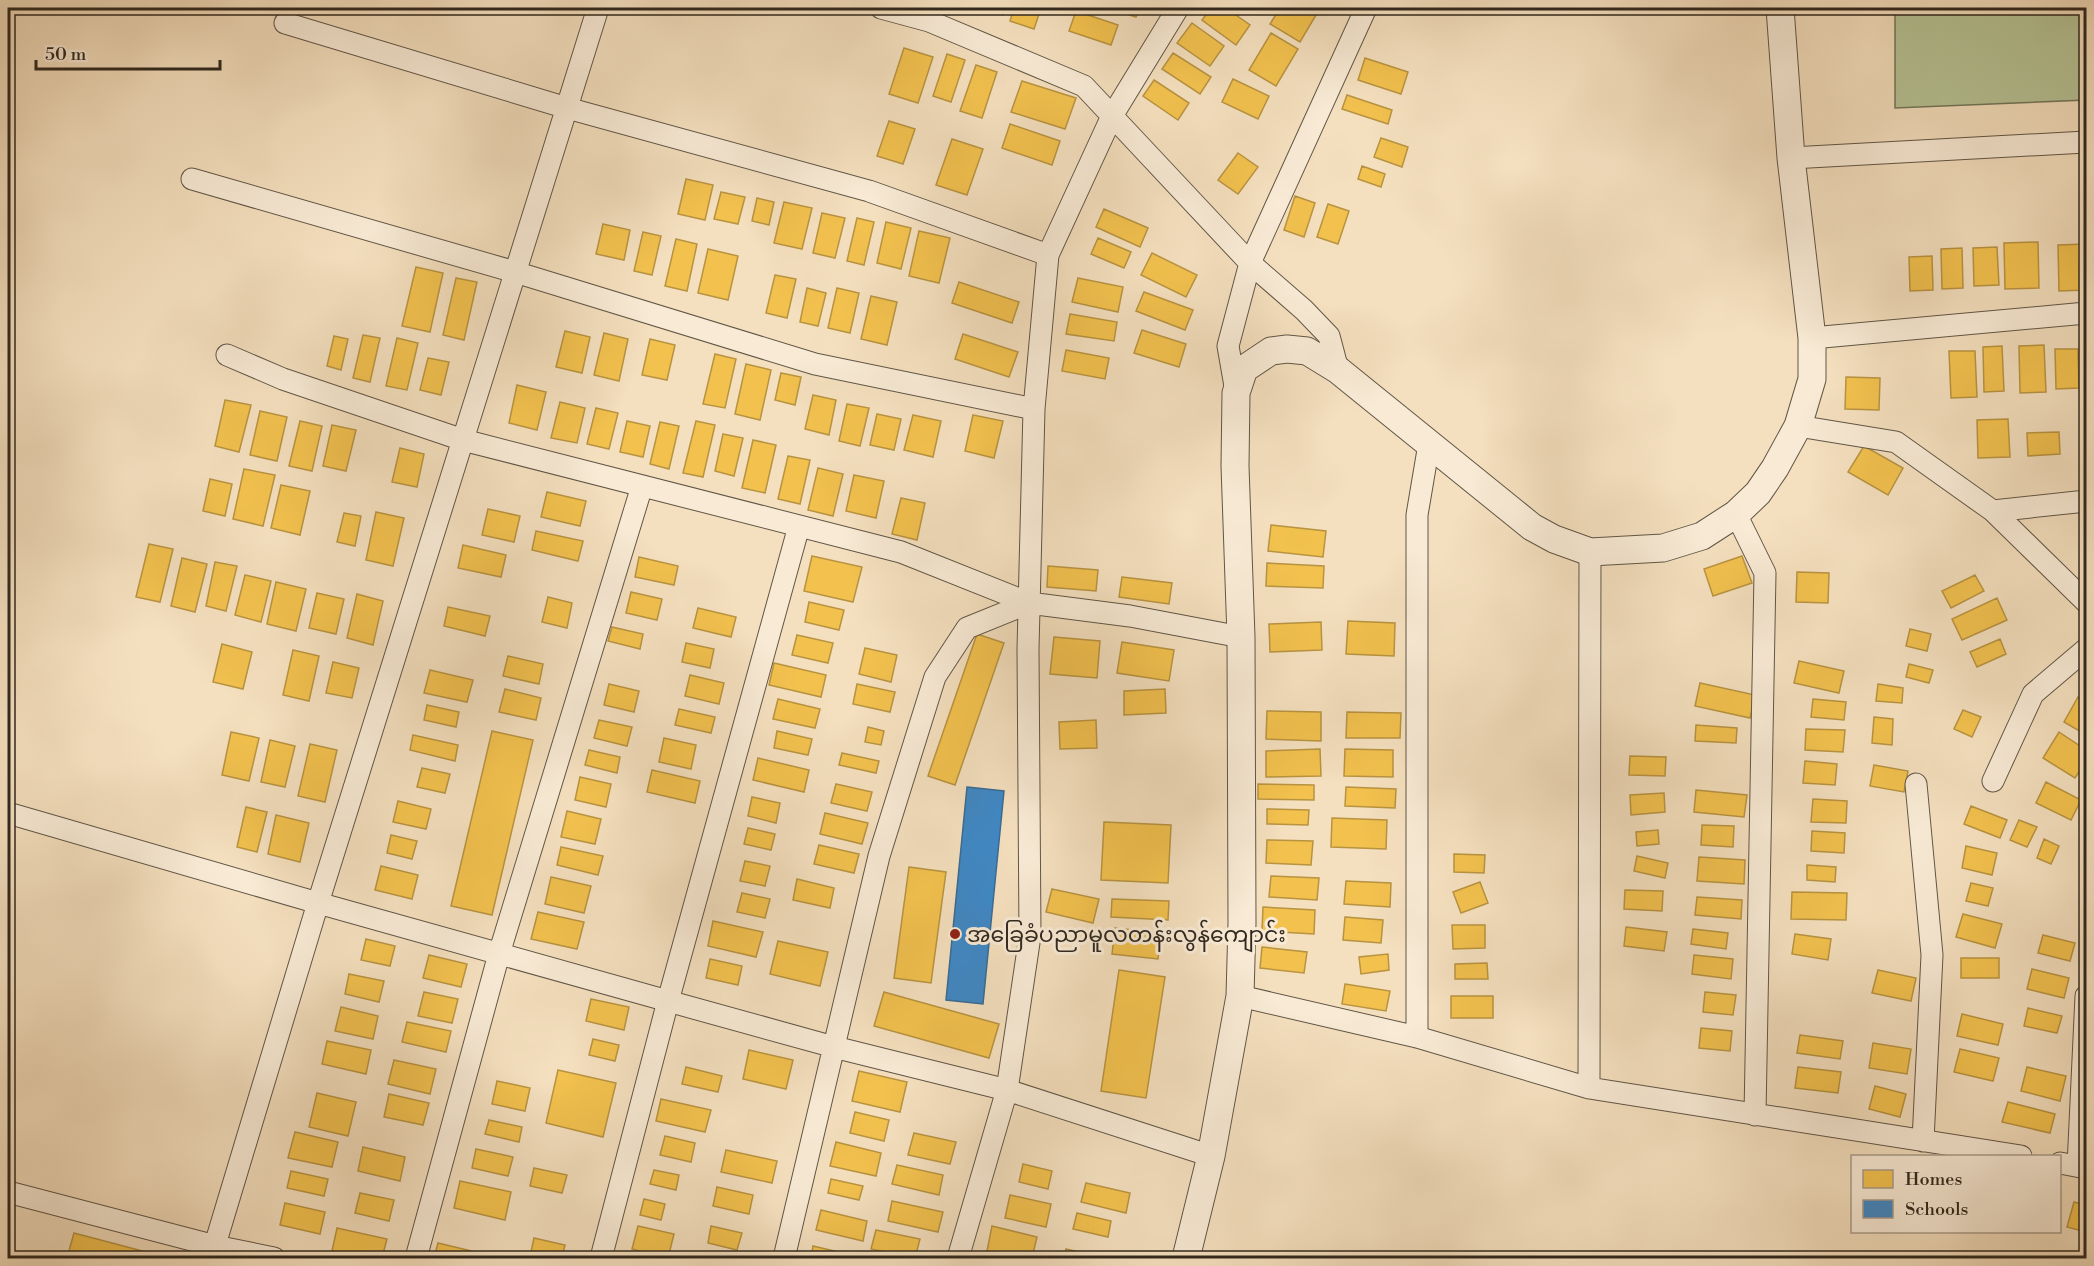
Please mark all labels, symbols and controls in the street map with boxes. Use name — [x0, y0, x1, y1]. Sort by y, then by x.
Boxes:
scale bar — [36, 33, 220, 71]
text: 50 m — [45, 43, 87, 66]
place label: အခြေခံပညာမူလတန်းလွန်ကျောင်း — [967, 919, 1286, 953]
marker: အခြေခံပညာမူလတန်းလွန်ကျောင်း — [948, 927, 962, 941]
legend — [1851, 1155, 2061, 1233]
text: Homes — [1905, 1168, 1962, 1191]
text: Schools — [1905, 1198, 1969, 1221]

